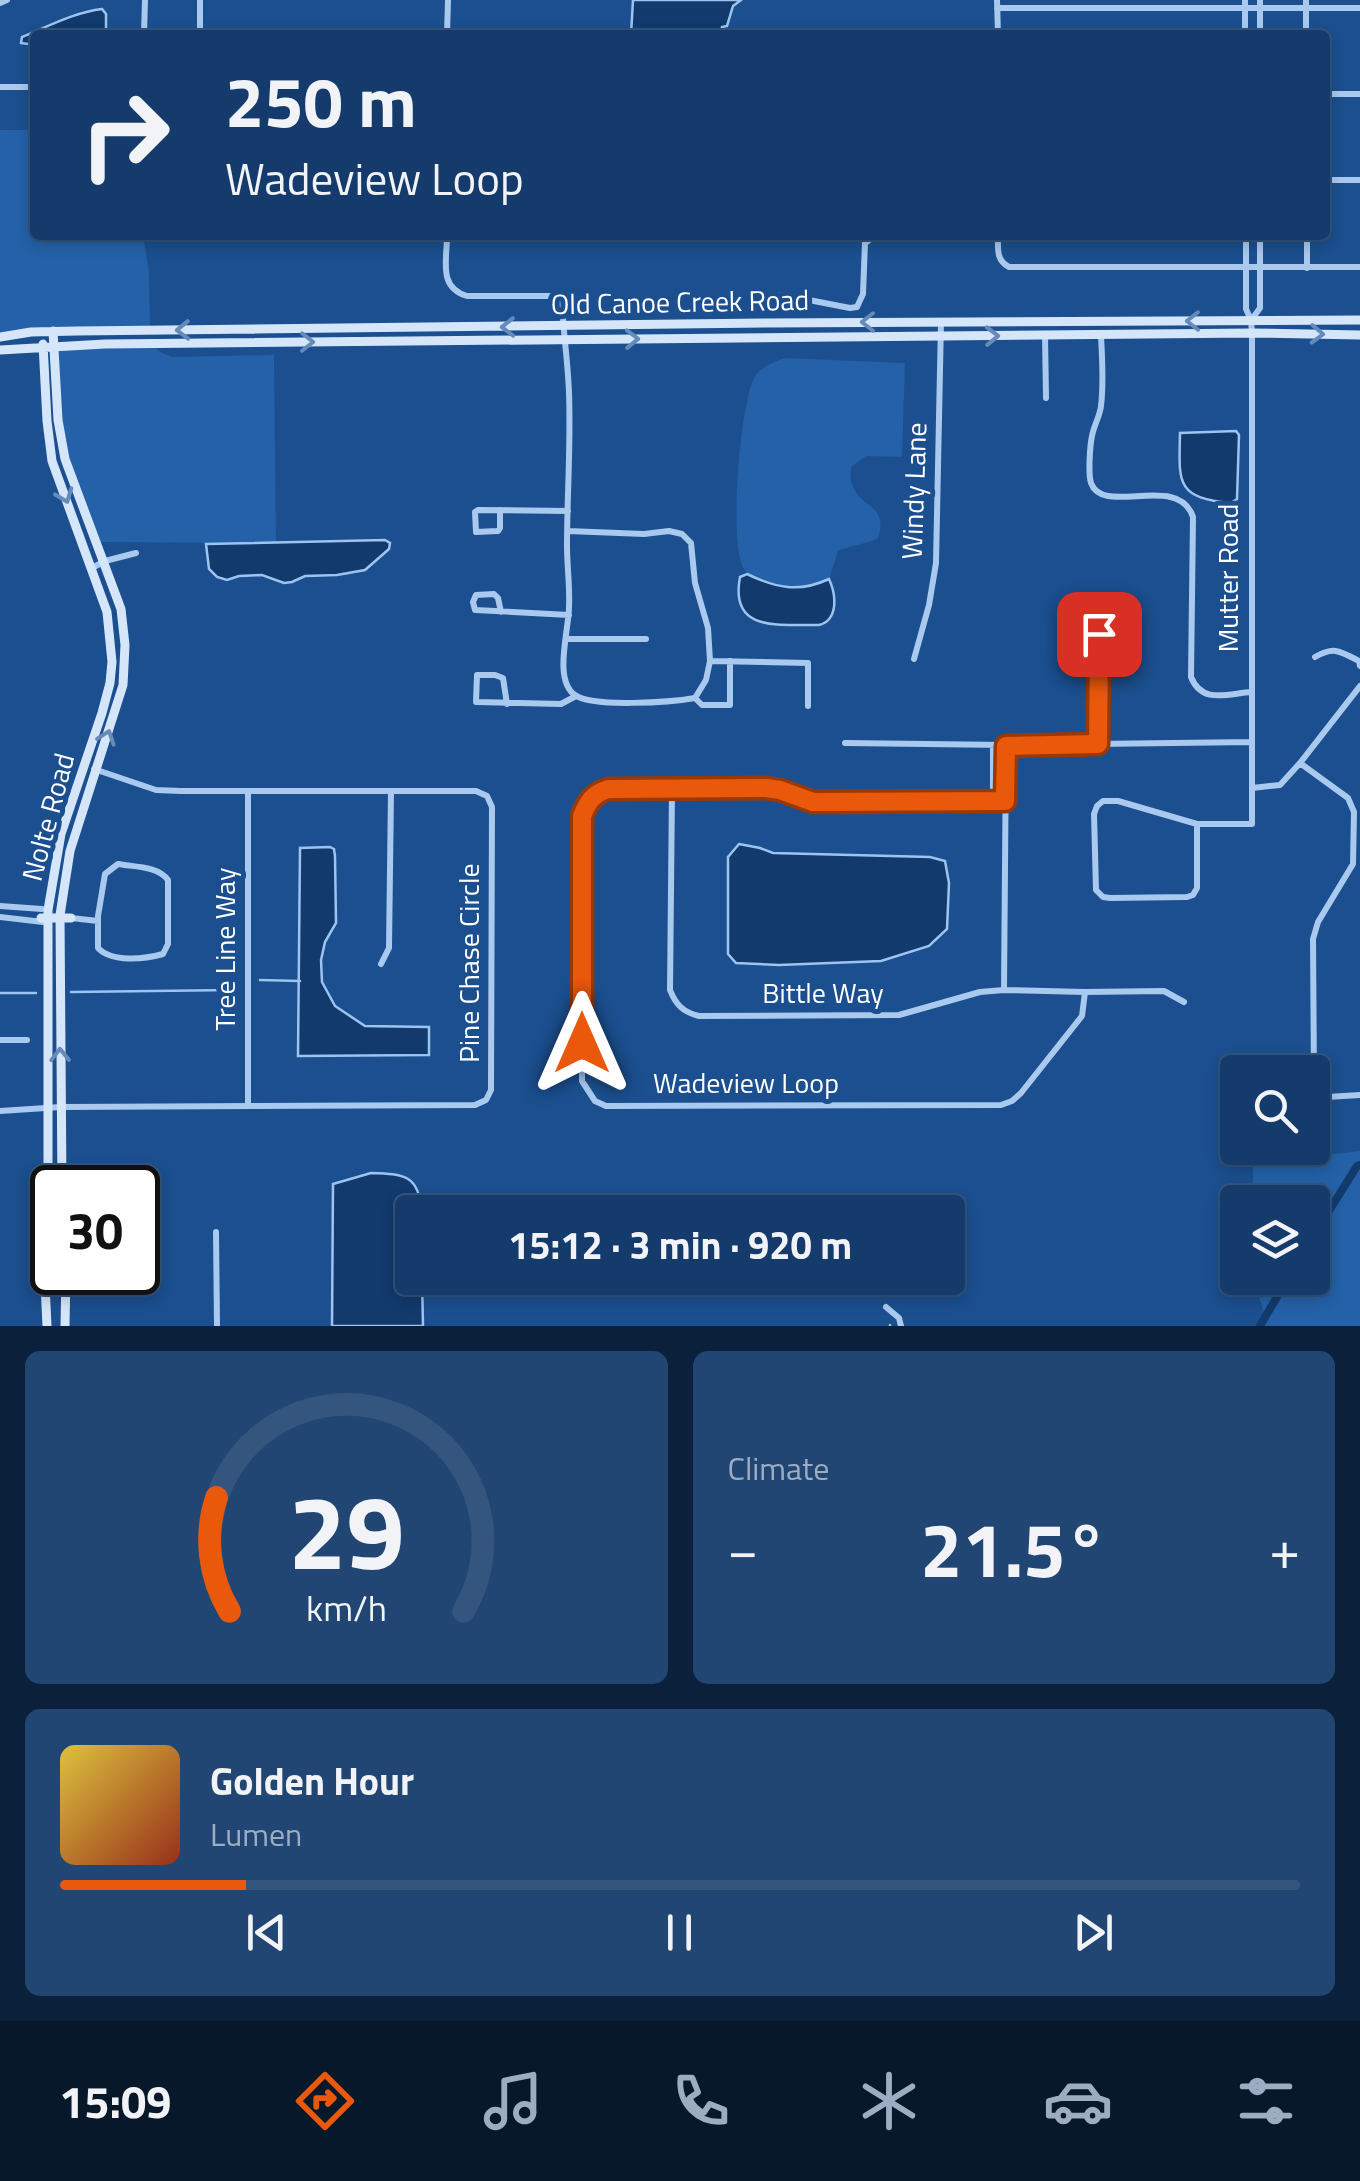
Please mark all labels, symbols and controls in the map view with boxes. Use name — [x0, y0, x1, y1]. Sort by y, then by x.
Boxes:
text: 250 m — [225, 48, 417, 154]
icon: right — [60, 70, 190, 200]
text: Wadeview Loop — [225, 144, 524, 212]
street label: Old Canoe Creek Road — [550, 278, 810, 325]
one-way arrow — [1184, 310, 1200, 332]
one-way arrow — [859, 311, 874, 333]
one-way arrow — [499, 316, 514, 338]
one-way arrow — [174, 319, 190, 341]
one-way arrow — [1310, 323, 1326, 344]
one-way arrow — [986, 325, 1001, 347]
one-way arrow — [626, 328, 641, 350]
one-way arrow — [300, 331, 316, 353]
street label: Windy Lane — [890, 422, 937, 560]
one-way arrow — [54, 487, 74, 504]
street label: Mutter Road — [1206, 504, 1249, 652]
pin — [1057, 592, 1142, 677]
icon: arrive — [1072, 607, 1127, 662]
one-way arrow — [95, 729, 115, 746]
street label: Nolte Road — [10, 748, 85, 886]
street label: Pine Chase Circle — [447, 863, 490, 1063]
street label: Tree Line Way — [203, 868, 246, 1030]
street label: Bittle Way — [762, 971, 884, 1014]
position arrow — [530, 991, 634, 1095]
one-way arrow — [49, 1047, 71, 1062]
map controls — [1220, 1055, 1330, 1295]
button: search — [1220, 1055, 1330, 1165]
street label: Wadeview Loop — [653, 1061, 839, 1104]
speed limit sign: 30 — [30, 1165, 160, 1295]
button: layers — [1220, 1185, 1330, 1295]
text: 15:12 · 3 min · 920 m — [508, 1216, 852, 1274]
text: Climate — [728, 1444, 829, 1492]
text: 29 — [288, 1451, 404, 1609]
text: 21.5° — [920, 1492, 1107, 1606]
text: − — [728, 1507, 758, 1590]
text: + — [1269, 1507, 1300, 1590]
text: km/h — [306, 1580, 387, 1635]
text: Golden Hour — [210, 1752, 414, 1810]
text: Lumen — [210, 1810, 302, 1858]
icon: previous — [239, 1905, 294, 1960]
icon: pause — [652, 1905, 707, 1960]
icon: next — [1066, 1905, 1121, 1960]
icon: directions — [290, 2066, 360, 2136]
icon: music — [478, 2066, 548, 2136]
icon: phone — [666, 2066, 736, 2136]
icon: climate — [854, 2066, 924, 2136]
icon: car — [1043, 2066, 1113, 2136]
icon: filters — [1231, 2066, 1301, 2136]
text: 15:09 — [59, 2067, 171, 2135]

